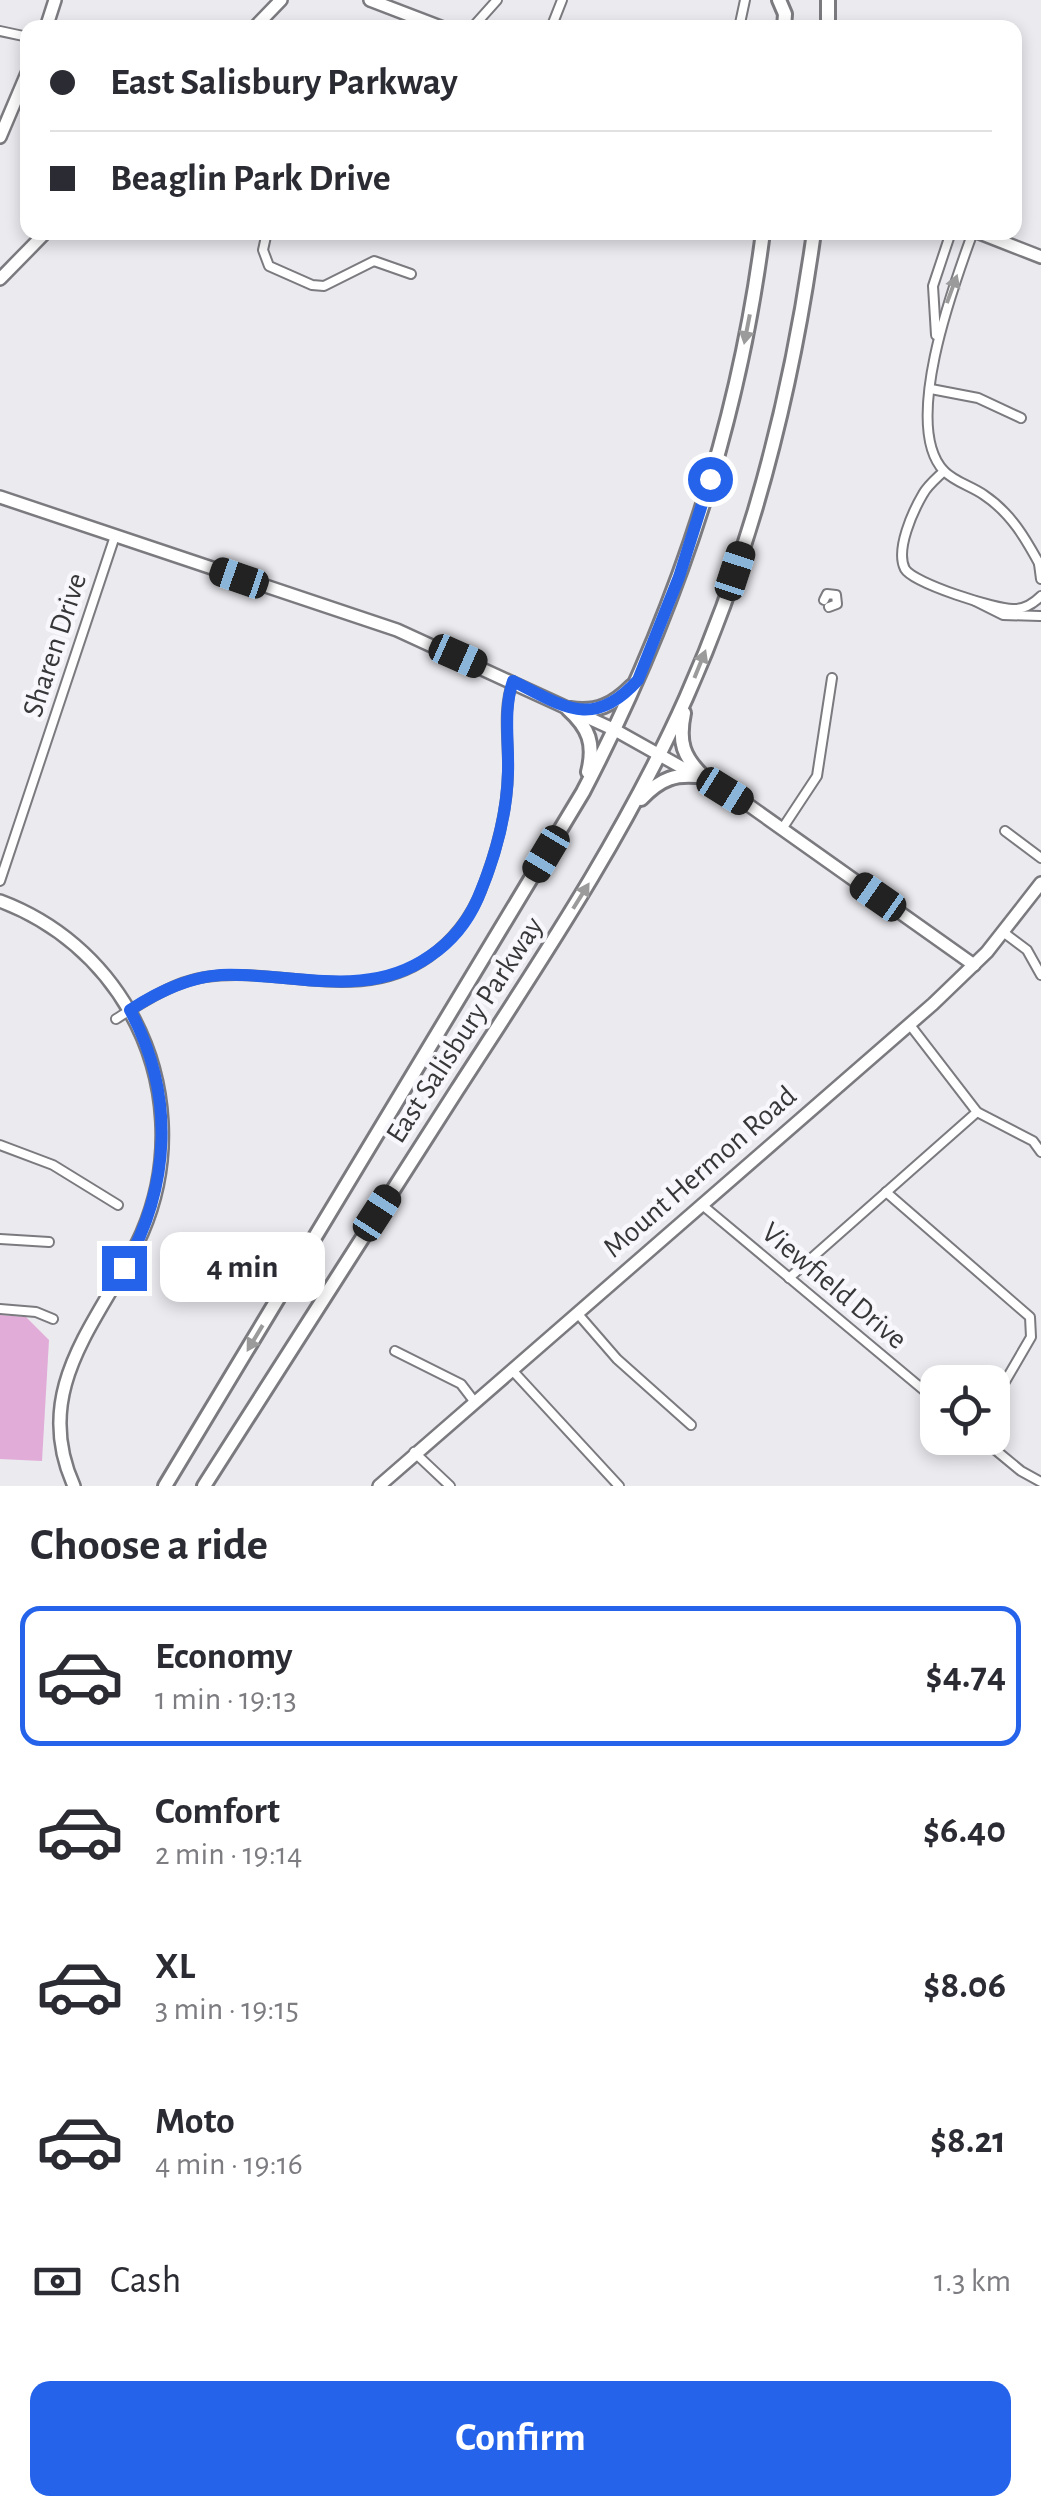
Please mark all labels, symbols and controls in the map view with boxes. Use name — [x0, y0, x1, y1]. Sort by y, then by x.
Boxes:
text: East Salisbury Parkway — [110, 64, 458, 102]
text: Beaglin Park Drive — [110, 160, 391, 198]
one-way arrow — [946, 274, 961, 304]
one-way arrow — [739, 314, 754, 345]
route start — [688, 457, 733, 502]
car — [711, 538, 759, 604]
car — [206, 554, 272, 602]
street label: Sharen Drive — [18, 569, 92, 721]
car — [424, 630, 492, 682]
one-way arrow — [692, 650, 708, 679]
car — [692, 762, 758, 820]
car — [518, 821, 574, 887]
car — [845, 868, 911, 926]
one-way arrow — [572, 882, 590, 910]
street label: East Salisbury Parkway — [381, 912, 549, 1148]
street label: Mount Hermon Road — [598, 1080, 802, 1264]
car — [348, 1180, 406, 1246]
street label: Viewfield Drive — [756, 1217, 912, 1355]
callout: 4 min — [159, 1233, 324, 1303]
route end — [102, 1246, 147, 1291]
text: 4 min — [206, 1251, 279, 1283]
one-way arrow — [247, 1324, 264, 1352]
map controls — [920, 1365, 1010, 1455]
button: locate — [920, 1365, 1010, 1455]
text: Choose a ride — [30, 1523, 268, 1568]
icon: car — [35, 1631, 125, 1721]
text: Economy — [155, 1638, 293, 1676]
text: $4.74 — [926, 1657, 1006, 1695]
text: 1 min · 19:13 — [155, 1683, 297, 1715]
icon: car — [35, 1786, 125, 1876]
text: Comfort — [155, 1793, 280, 1831]
text: $6.40 — [923, 1812, 1006, 1850]
text: 2 min · 19:14 — [155, 1838, 302, 1870]
icon: car — [35, 1941, 125, 2031]
text: XL — [155, 1948, 195, 1986]
text: $8.06 — [923, 1967, 1006, 2005]
text: 3 min · 19:15 — [155, 1993, 299, 2025]
icon: car — [35, 2096, 125, 2186]
text: Moto — [155, 2103, 235, 2141]
text: $8.21 — [930, 2122, 1006, 2160]
text: 4 min · 19:16 — [155, 2148, 303, 2180]
icon: cash — [30, 2254, 85, 2309]
text: Cash — [110, 2262, 181, 2300]
text: 1.3 km — [934, 2265, 1011, 2297]
button: Confirm — [30, 2381, 1011, 2496]

